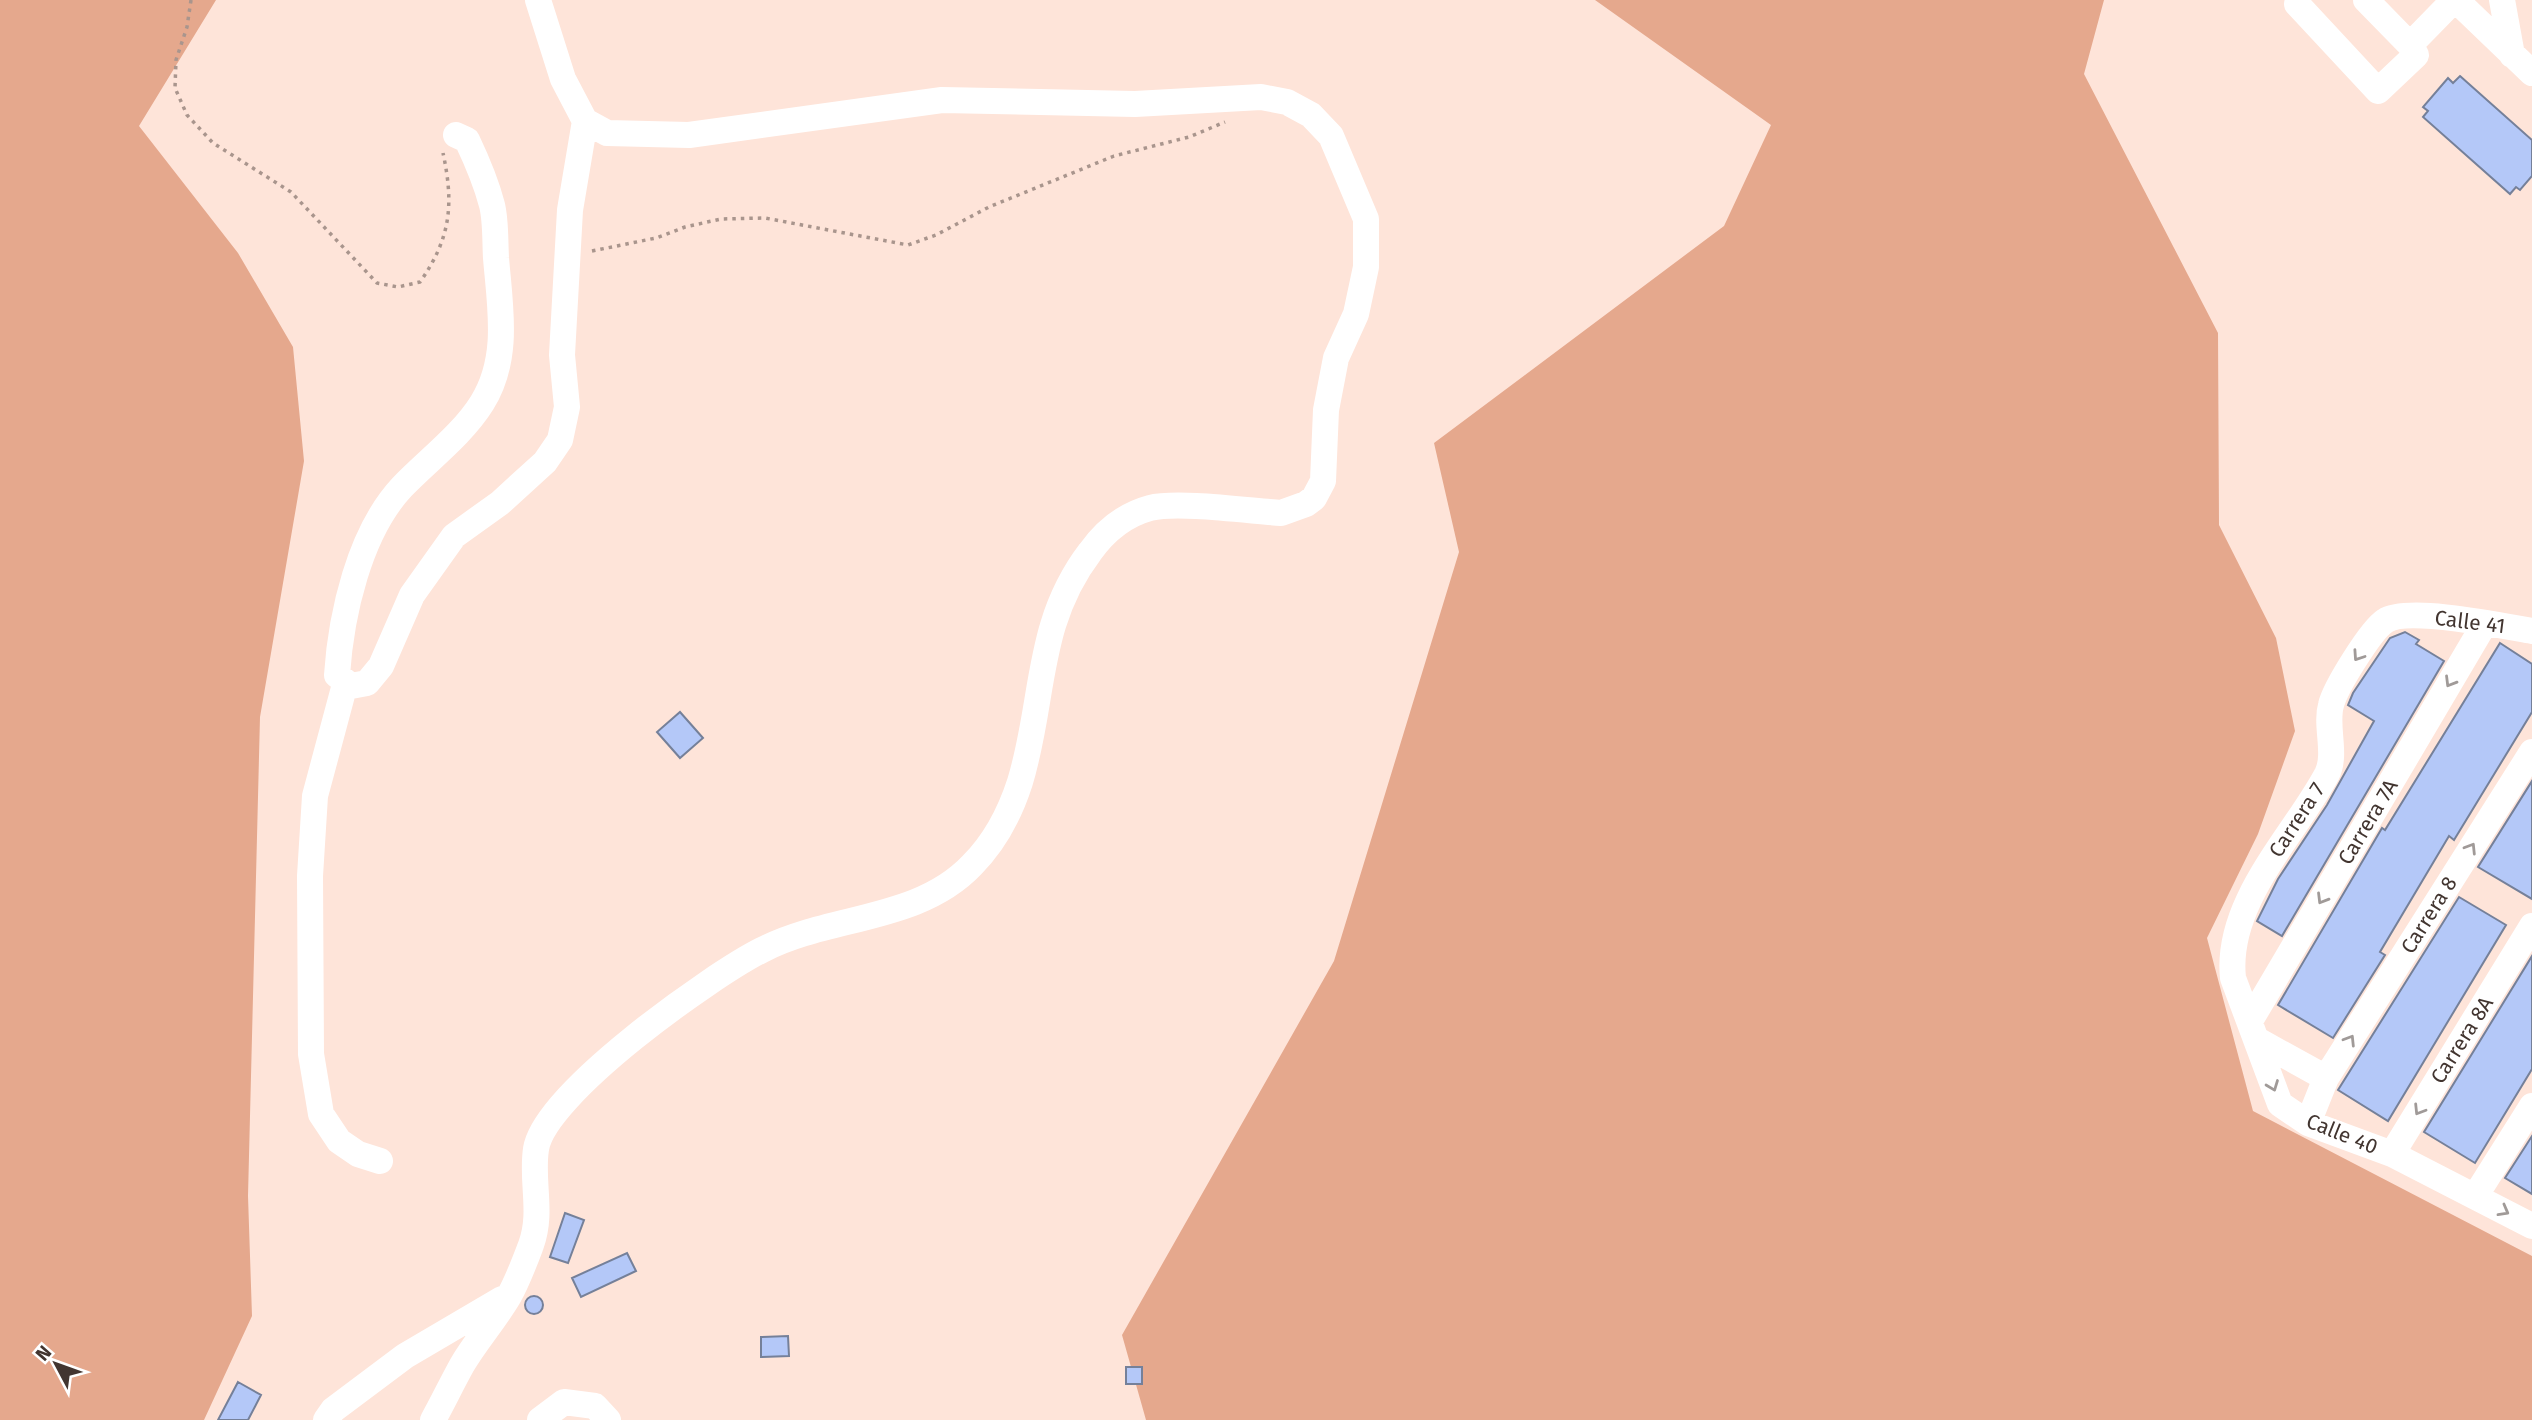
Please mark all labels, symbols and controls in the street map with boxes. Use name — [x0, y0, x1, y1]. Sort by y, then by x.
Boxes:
street label: Calle 41 — [2433, 605, 2507, 639]
one-way arrow — [2354, 648, 2366, 661]
one-way arrow — [2445, 675, 2458, 687]
street label: Carrera 7A — [2332, 775, 2404, 869]
street label: Carrera 7 — [2263, 778, 2331, 862]
one-way arrow — [2463, 843, 2476, 856]
street label: Carrera 8 — [2395, 872, 2463, 958]
one-way arrow — [2317, 892, 2330, 904]
street label: Carrera 8A — [2425, 992, 2499, 1088]
one-way arrow — [2341, 1035, 2354, 1048]
one-way arrow — [2265, 1080, 2279, 1092]
one-way arrow — [2415, 1102, 2428, 1115]
street label: Calle 40 — [2302, 1108, 2382, 1160]
one-way arrow — [2497, 1203, 2509, 1216]
north arrow — [21, 1329, 91, 1399]
text: N — [31, 1341, 56, 1365]

